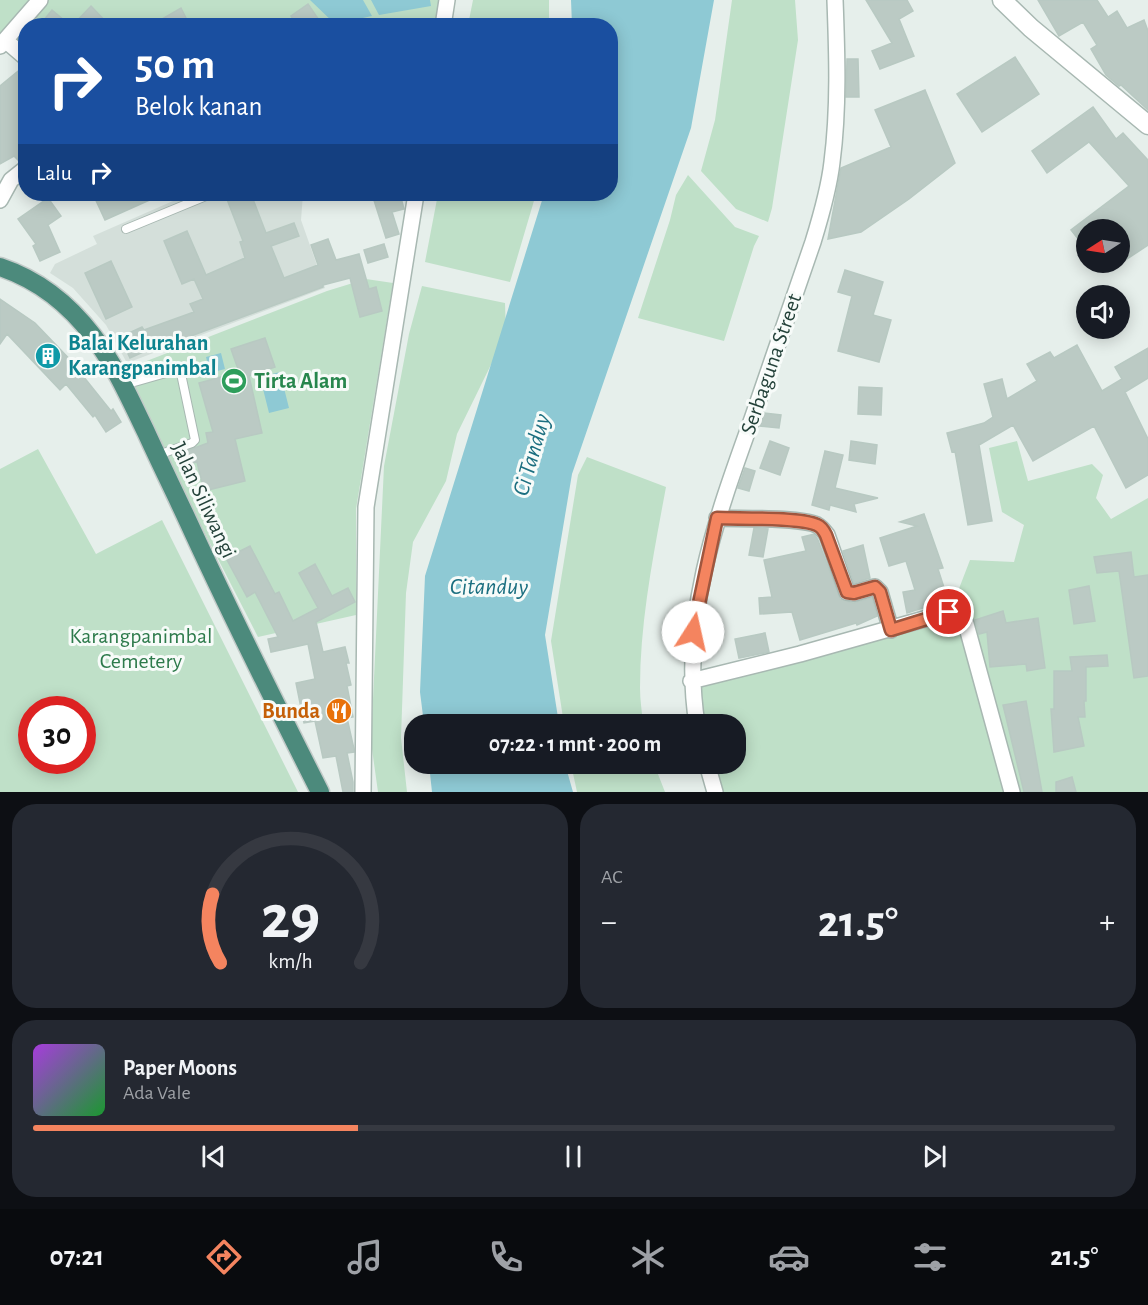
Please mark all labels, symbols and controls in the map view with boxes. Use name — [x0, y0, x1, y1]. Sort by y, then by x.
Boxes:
icon: right — [36, 42, 114, 120]
text: 50 m — [135, 44, 215, 86]
text: Belok kanan — [135, 93, 262, 120]
icon: right — [84, 156, 117, 189]
text: Lalu — [36, 162, 72, 184]
north arrow — [1076, 219, 1130, 273]
map controls — [1076, 219, 1130, 339]
button: sound — [1076, 285, 1130, 339]
street label: Serbaguna Street — [737, 291, 805, 437]
place label: Balai Kelurahan Karangpanimbal — [68, 332, 216, 379]
building icon: Balai Kelurahan Karangpanimbal — [33, 341, 63, 371]
sports icon: Tirta Alam — [219, 366, 249, 396]
place label: Tirta Alam — [254, 370, 347, 392]
water label: Ci Tanduy — [509, 411, 555, 499]
street label: Jalan Siliwangi — [168, 439, 240, 561]
water label: Citanduy — [450, 575, 528, 599]
pin — [923, 586, 974, 637]
icon: arrive — [932, 595, 965, 628]
position arrow — [661, 600, 725, 664]
park label: Karangpanimbal Cemetery — [70, 625, 212, 672]
speed limit sign: 30 — [18, 696, 96, 774]
restaurant icon: Bunda — [324, 696, 354, 726]
place label: Bunda — [262, 700, 320, 722]
text: 07:22 · 1 mnt · 200 m — [489, 733, 661, 755]
text: AC — [601, 867, 623, 887]
text: 29 — [260, 887, 320, 949]
text: 21.5° — [818, 900, 898, 945]
text: − — [601, 906, 617, 939]
text: + — [1099, 906, 1115, 939]
text: km/h — [268, 951, 312, 972]
text: Paper Moons — [123, 1057, 237, 1079]
text: Ada Vale — [123, 1083, 191, 1103]
icon: previous — [197, 1140, 230, 1173]
icon: pause — [557, 1140, 590, 1173]
icon: next — [918, 1140, 951, 1173]
icon: directions — [203, 1236, 245, 1278]
icon: music — [344, 1236, 386, 1278]
icon: phone — [485, 1236, 527, 1278]
icon: climate — [627, 1236, 669, 1278]
icon: car — [768, 1236, 810, 1278]
icon: filters — [909, 1236, 951, 1278]
text: 07:21 — [50, 1243, 104, 1270]
text: 21.5° — [1050, 1243, 1098, 1270]

